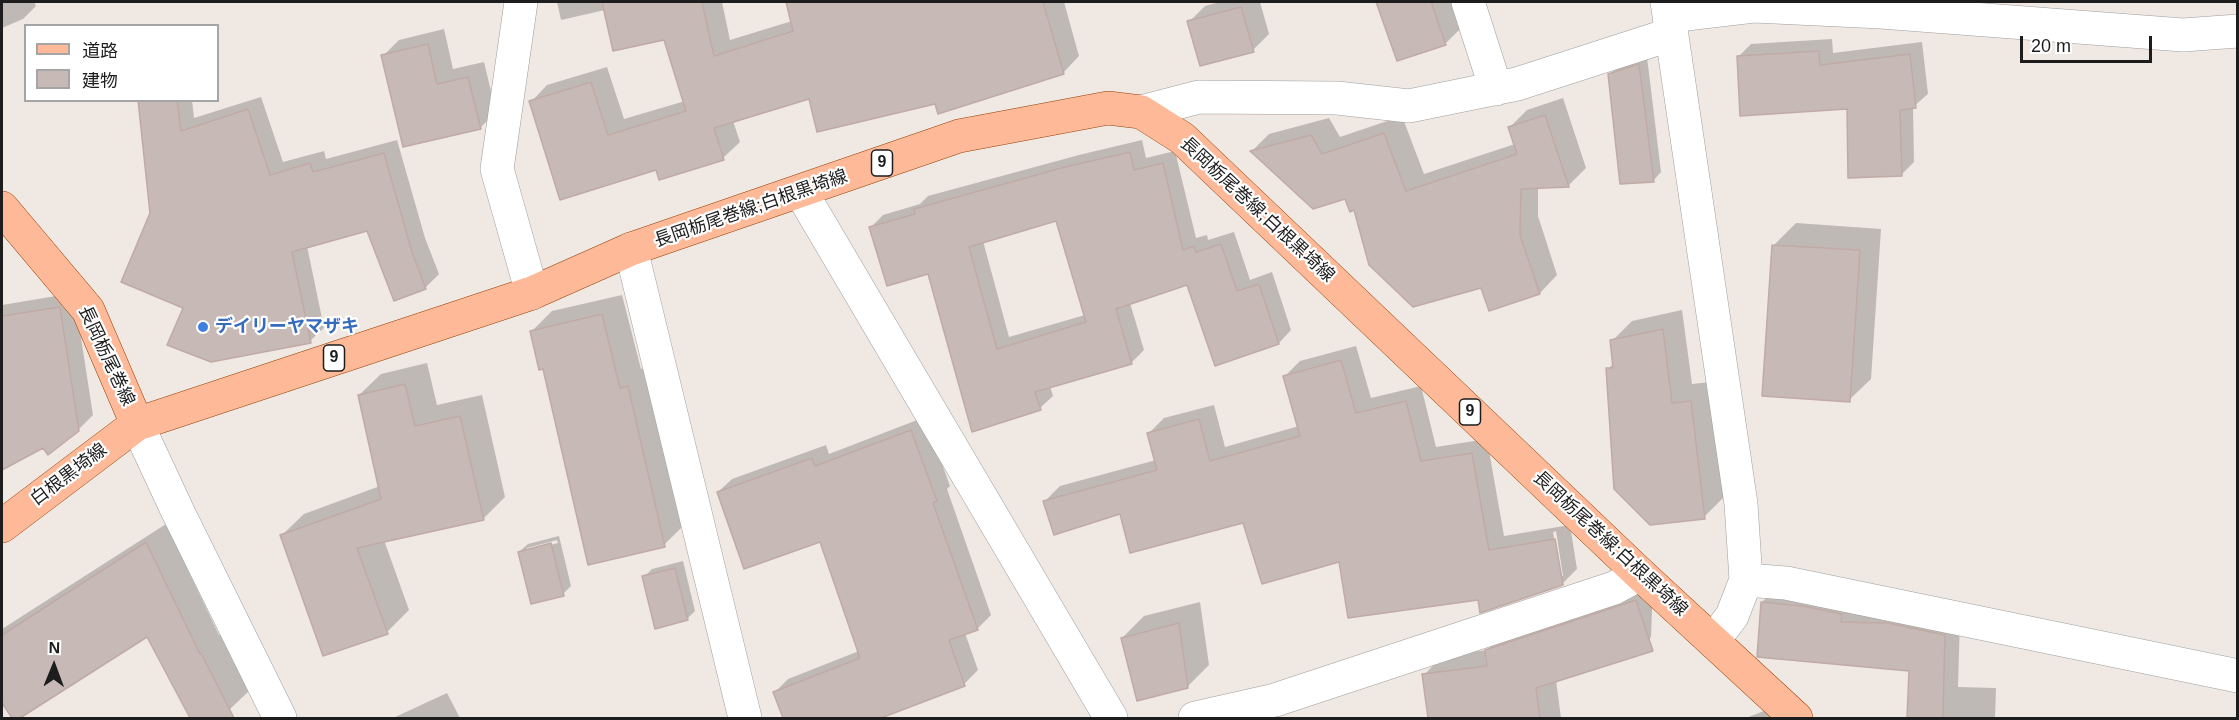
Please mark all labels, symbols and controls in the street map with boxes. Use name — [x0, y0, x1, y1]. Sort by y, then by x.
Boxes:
legend — [24, 24, 219, 102]
scale bar — [2023, 24, 2155, 62]
text: 20 m — [2031, 36, 2071, 56]
text: 道路 — [82, 41, 118, 61]
text: 建物 — [82, 71, 118, 91]
street label: 長岡栃尾巻線;白根黒埼線 — [1175, 133, 1339, 287]
road number: 9 — [872, 150, 892, 176]
street label: 長岡栃尾巻線;白根黒埼線 — [652, 166, 850, 252]
street label: 長岡栃尾巻線 — [73, 302, 139, 410]
place label: デイリーヤマザキ — [215, 316, 359, 338]
marker: デイリーヤマザキ — [196, 320, 210, 334]
road number: 9 — [324, 345, 344, 371]
road number: 9 — [1460, 399, 1480, 425]
street label: 白根黒埼線 — [27, 439, 111, 511]
street label: 長岡栃尾巻線;白根黒埼線 — [1528, 467, 1692, 621]
north arrow — [24, 636, 84, 696]
text: N — [48, 639, 60, 656]

